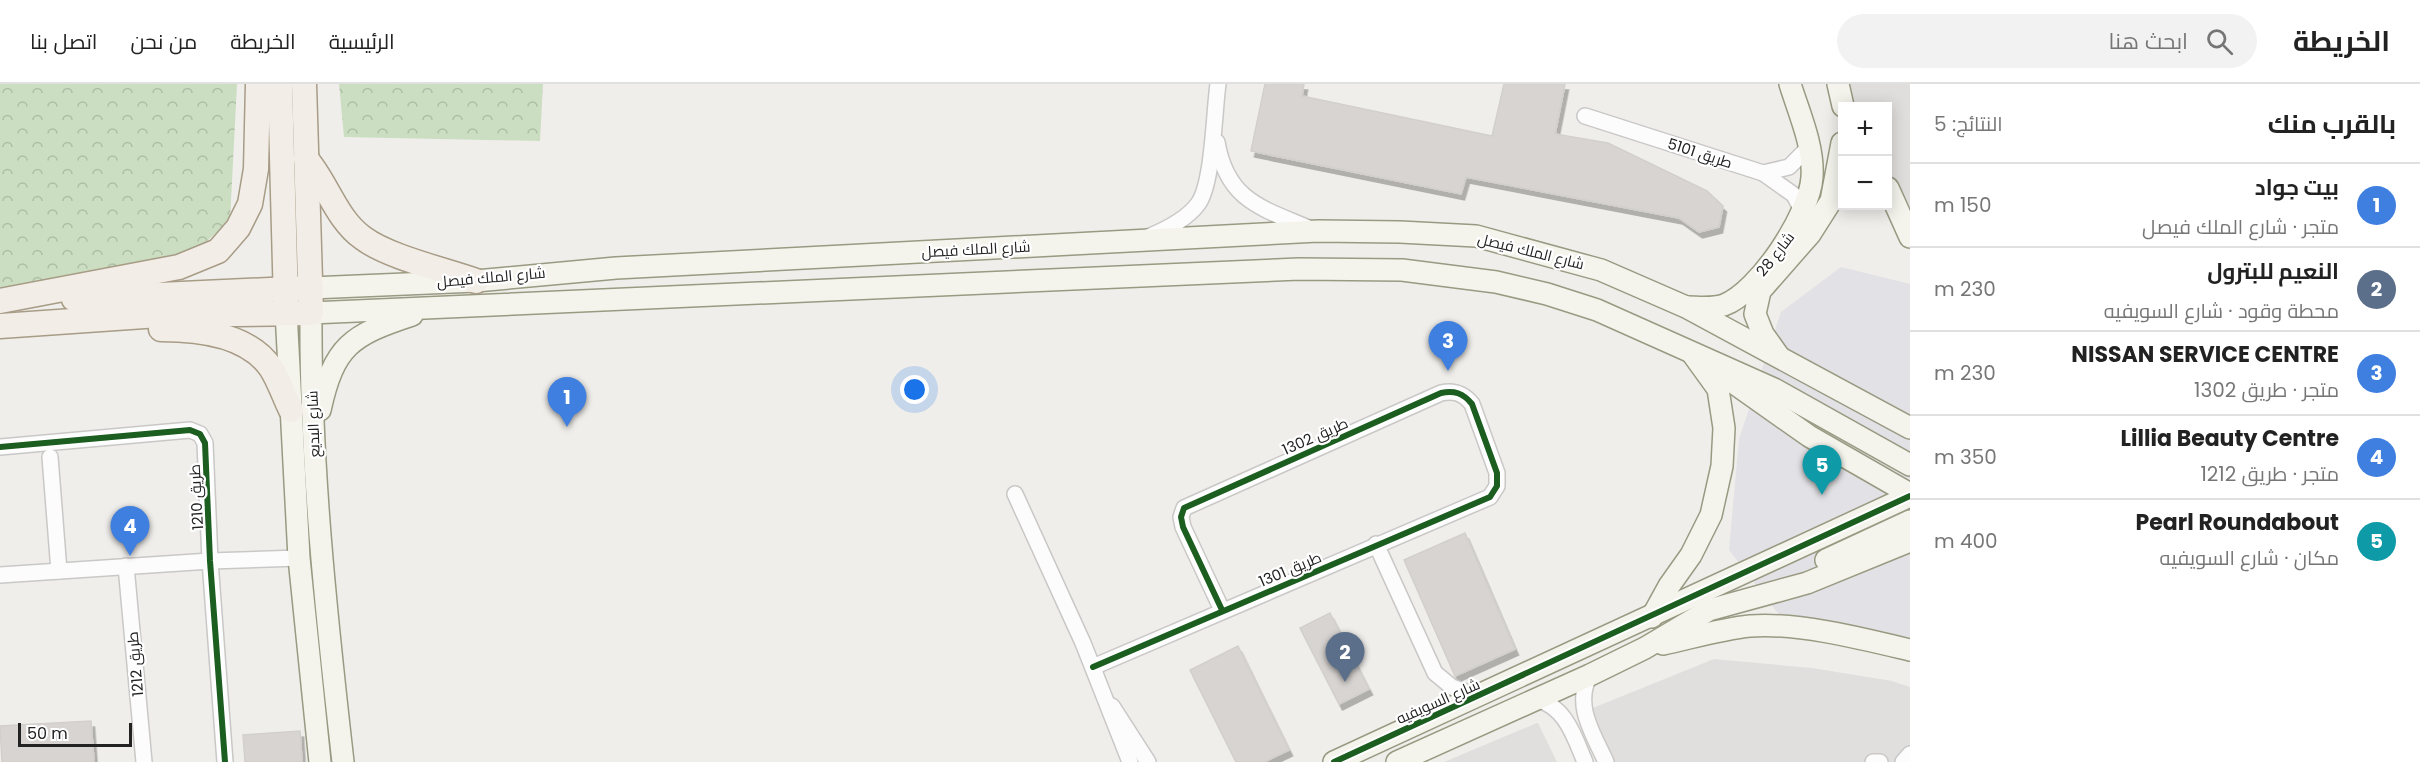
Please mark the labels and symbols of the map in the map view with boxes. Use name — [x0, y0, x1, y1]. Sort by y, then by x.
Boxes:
street label: طريق 5101 — [1665, 133, 1735, 173]
street label: شارع 28 — [1751, 227, 1800, 281]
street label: شارع الملك فيصل — [1475, 228, 1586, 275]
street label: شارع الملك فيصل — [921, 236, 1031, 263]
street label: شارع الملك فيصل — [436, 262, 546, 293]
pin: 3 — [1428, 322, 1468, 371]
your location — [900, 375, 929, 404]
pin: 1 — [548, 378, 586, 427]
street label: شارع البديع — [301, 390, 326, 458]
street label: طريق 1302 — [1279, 412, 1351, 460]
pin: 5 — [1802, 446, 1842, 495]
street label: طريق 1210 — [184, 464, 208, 530]
pin: 4 — [110, 506, 150, 556]
street label: طريق 1301 — [1255, 546, 1325, 592]
street label: طريق 1212 — [122, 631, 148, 697]
pin: 2 — [1326, 632, 1364, 682]
street label: شارع السويفيه — [1393, 673, 1484, 730]
scale bar — [18, 720, 132, 748]

